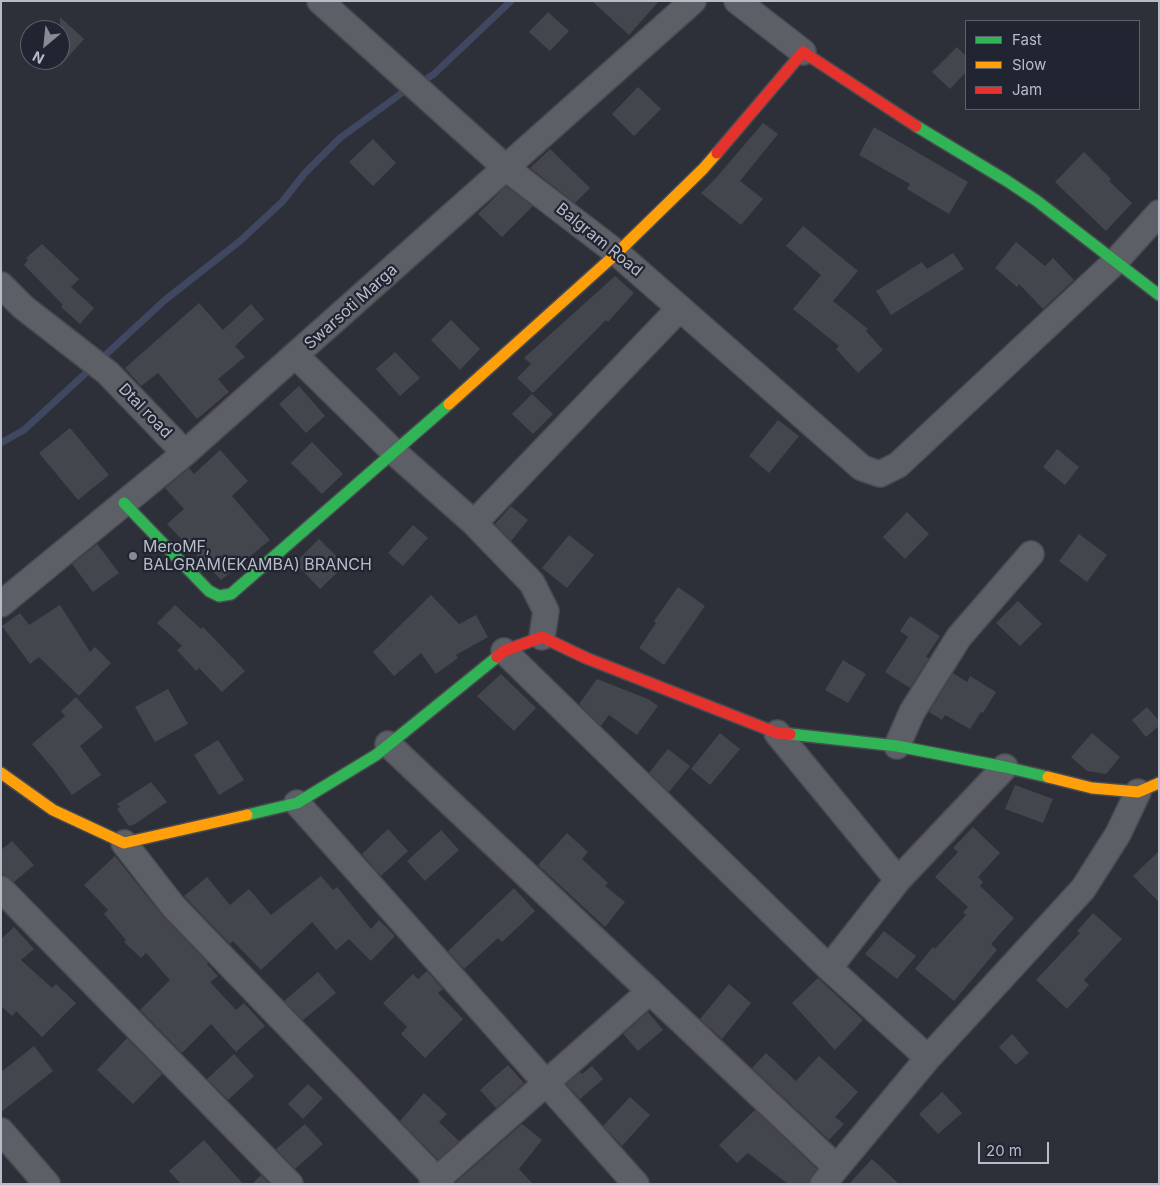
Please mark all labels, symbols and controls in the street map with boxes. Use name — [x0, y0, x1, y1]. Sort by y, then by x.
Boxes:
north arrow — [20, 20, 70, 70]
legend — [965, 20, 1140, 110]
text: Fast — [1012, 30, 1042, 49]
text: N — [29, 48, 47, 68]
text: Slow — [1012, 55, 1046, 74]
text: Jam — [1012, 80, 1042, 99]
street label: Balgram Road — [552, 199, 646, 281]
street label: Swarsoti Marga — [301, 260, 401, 354]
street label: Dtal road — [114, 380, 176, 442]
place label: MeroMF, BALGRAM(EKAMBA) BRANCH — [143, 537, 372, 575]
marker: MeroMF, BALGRAM(EKAMBA) BRANCH — [127, 550, 139, 562]
scale bar — [980, 1132, 1051, 1164]
text: 20 m — [986, 1141, 1022, 1160]

